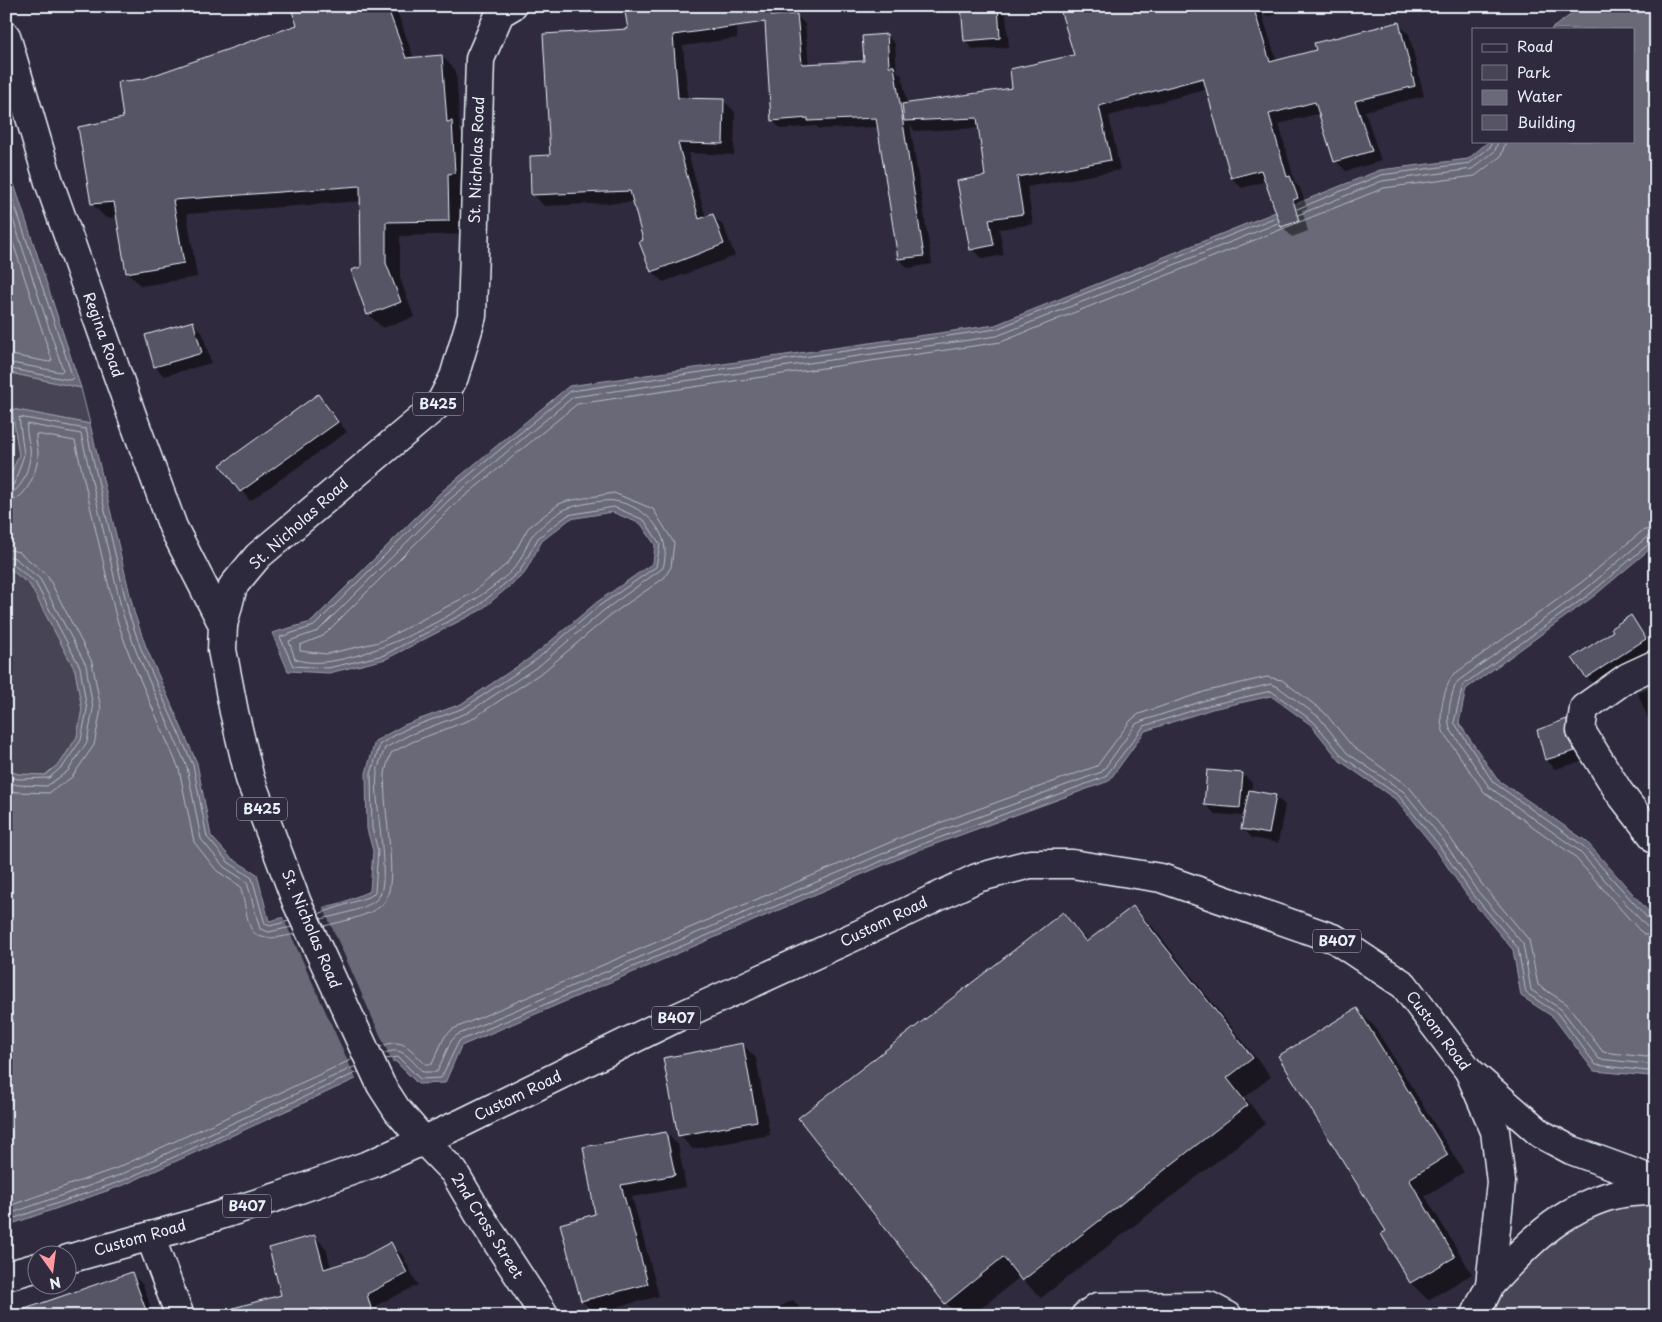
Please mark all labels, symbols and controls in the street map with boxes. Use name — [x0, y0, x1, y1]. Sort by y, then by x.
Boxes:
legend — [1472, 28, 1634, 142]
text: Road — [1517, 34, 1553, 57]
text: Park — [1517, 60, 1551, 83]
text: Water — [1517, 84, 1562, 107]
street label: St. Nicholas Road — [462, 96, 489, 224]
text: Building — [1517, 110, 1576, 133]
street label: Regina Road — [78, 289, 131, 380]
road number: B425 — [413, 392, 463, 416]
street label: St. Nicholas Road — [243, 472, 353, 574]
road number: B425 — [237, 798, 287, 821]
street label: St. Nicholas Road — [277, 866, 348, 991]
street label: Custom Road — [836, 889, 931, 952]
road number: B407 — [1313, 929, 1361, 952]
street label: Custom Road — [1401, 985, 1477, 1075]
road number: B407 — [652, 1006, 700, 1030]
street label: Custom Road — [470, 1063, 565, 1126]
street label: 2nd Cross Street — [446, 1168, 530, 1283]
road number: B407 — [223, 1194, 271, 1218]
street label: Custom Road — [91, 1212, 188, 1261]
north arrow — [28, 1244, 78, 1294]
text: N — [47, 1272, 63, 1295]

